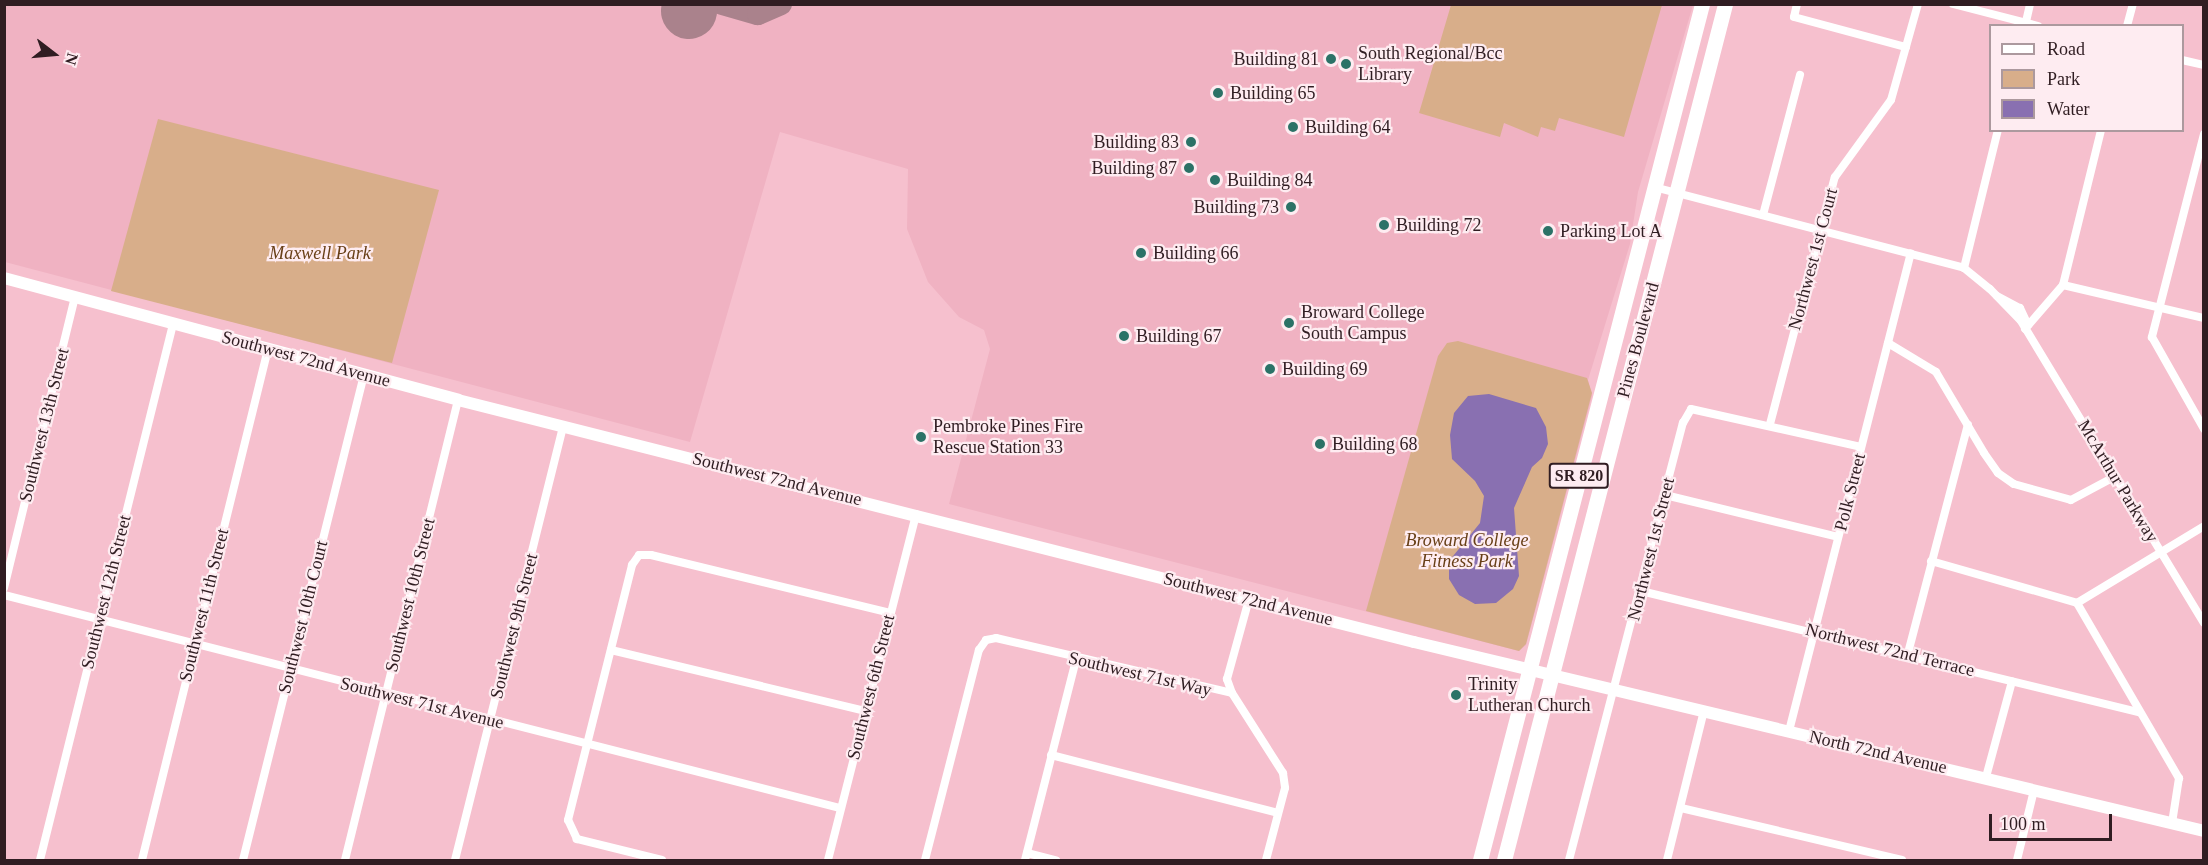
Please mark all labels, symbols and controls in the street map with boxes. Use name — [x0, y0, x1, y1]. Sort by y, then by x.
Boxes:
north arrow — [24, 24, 84, 84]
legend — [1989, 24, 2184, 132]
text: Road — [2047, 39, 2085, 59]
place label: South Regional/Bcc Library — [1358, 43, 1502, 86]
place label: Building 81 — [1233, 48, 1319, 70]
text: N — [62, 51, 82, 67]
marker: Building 81 — [1324, 52, 1338, 66]
marker: South Regional/Bcc Library — [1339, 57, 1353, 71]
text: Park — [2047, 69, 2080, 89]
place label: Building 65 — [1230, 82, 1316, 104]
marker: Building 65 — [1211, 86, 1225, 100]
text: Water — [2047, 99, 2090, 119]
place label: Building 64 — [1305, 116, 1391, 138]
marker: Building 64 — [1286, 120, 1300, 134]
place label: Building 83 — [1093, 131, 1179, 153]
marker: Building 83 — [1184, 135, 1198, 149]
place label: Building 87 — [1091, 157, 1177, 179]
marker: Building 87 — [1182, 161, 1196, 175]
place label: Building 84 — [1227, 169, 1313, 191]
marker: Building 84 — [1208, 173, 1222, 187]
street label: Northwest 1st Court — [1784, 186, 1842, 332]
place label: Building 73 — [1193, 196, 1279, 218]
marker: Building 73 — [1284, 200, 1298, 214]
place label: Building 72 — [1396, 214, 1482, 236]
marker: Building 72 — [1377, 218, 1391, 232]
place label: Parking Lot A — [1560, 220, 1663, 242]
marker: Parking Lot A — [1541, 224, 1555, 238]
park label: Maxwell Park — [269, 242, 371, 264]
place label: Building 66 — [1153, 242, 1239, 264]
marker: Building 66 — [1134, 246, 1148, 260]
street label: Pines Boulevard — [1612, 280, 1664, 400]
place label: Broward College South Campus — [1301, 302, 1424, 344]
marker: Broward College South Campus — [1282, 316, 1296, 330]
place label: Building 67 — [1136, 325, 1222, 347]
street label: Southwest 72nd Avenue — [219, 326, 393, 392]
marker: Building 67 — [1117, 329, 1131, 343]
street label: Southwest 13th Street — [14, 346, 74, 504]
place label: Building 69 — [1282, 358, 1368, 380]
marker: Building 69 — [1263, 362, 1277, 376]
place label: Pembroke Pines Fire Rescue Station 33 — [933, 416, 1083, 458]
street label: McArthur Parkway — [2073, 416, 2163, 546]
marker: Pembroke Pines Fire Rescue Station 33 — [914, 430, 928, 444]
place label: Building 68 — [1332, 433, 1418, 455]
marker: Building 68 — [1313, 437, 1327, 451]
street label: Southwest 72nd Avenue — [690, 447, 864, 511]
street label: Polk Street — [1830, 451, 1870, 533]
road number: SR 820 — [1548, 463, 1610, 489]
street label: Northwest 1st Street — [1623, 475, 1679, 623]
street label: Southwest 12th Street — [76, 513, 136, 671]
street label: Southwest 10th Street — [380, 516, 440, 674]
street label: Southwest 11th Street — [174, 526, 234, 684]
park label: Broward College Fitness Park — [1405, 530, 1529, 572]
street label: Southwest 10th Court — [274, 538, 332, 696]
street label: Southwest 9th Street — [485, 551, 543, 701]
street label: Southwest 72nd Avenue — [1161, 567, 1335, 631]
street label: Southwest 6th Street — [842, 612, 900, 762]
street label: Northwest 72nd Terrace — [1803, 619, 1977, 681]
street label: Southwest 71st Way — [1066, 647, 1214, 701]
street label: Southwest 71st Avenue — [338, 672, 506, 734]
place label: Trinity Lutheran Church — [1468, 674, 1590, 716]
marker: Trinity Lutheran Church — [1449, 688, 1463, 702]
street label: North 72nd Avenue — [1807, 726, 1949, 778]
scale bar — [1992, 802, 2115, 840]
text: 100 m — [2000, 814, 2046, 834]

